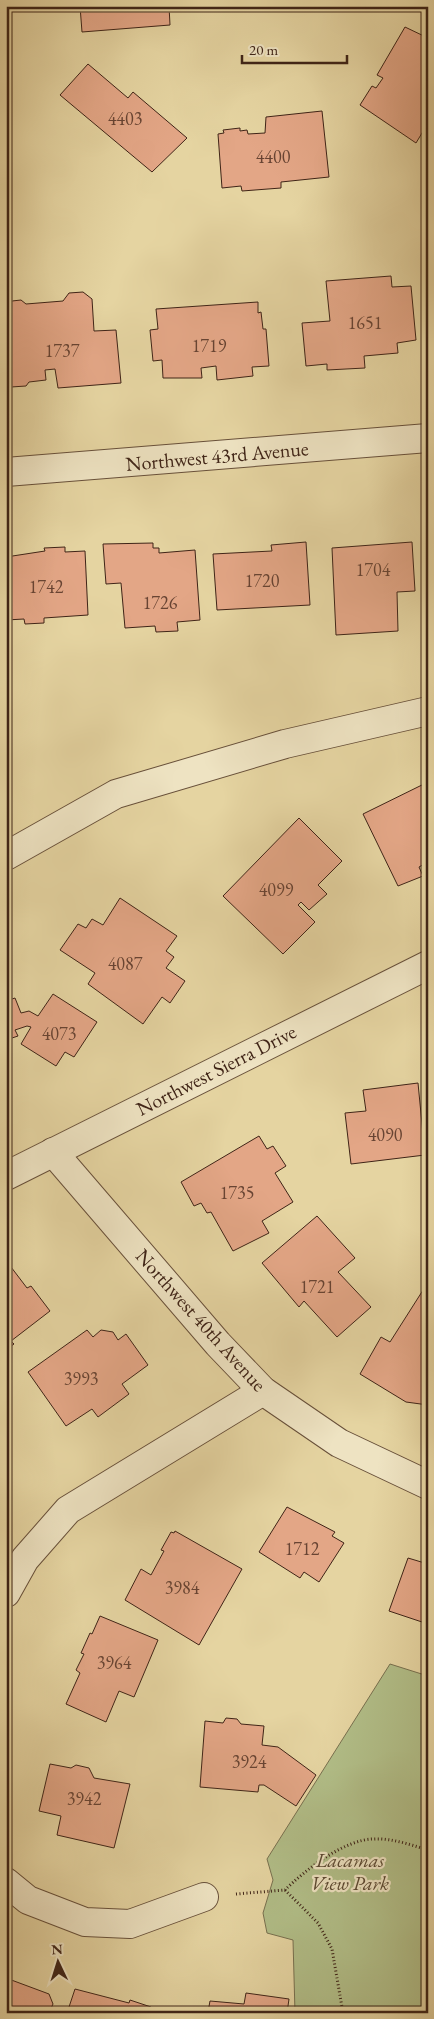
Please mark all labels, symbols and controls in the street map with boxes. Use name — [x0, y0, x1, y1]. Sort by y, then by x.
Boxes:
scale bar — [242, 32, 346, 64]
text: 20 m — [249, 40, 278, 59]
house number: 4403 — [108, 107, 142, 130]
house number: 4400 — [256, 145, 291, 168]
house number: 1651 — [348, 311, 382, 334]
house number: 1719 — [192, 334, 227, 357]
house number: 1737 — [45, 339, 80, 362]
street label: Northwest 43rd Avenue — [124, 435, 310, 477]
house number: 1704 — [356, 558, 391, 581]
house number: 1720 — [245, 569, 280, 592]
house number: 1742 — [29, 575, 64, 598]
house number: 1726 — [143, 591, 178, 614]
house number: 4099 — [259, 878, 294, 901]
house number: 4087 — [108, 952, 143, 975]
street label: Northwest Sierra Drive — [132, 1018, 301, 1122]
house number: 4073 — [42, 1022, 76, 1045]
house number: 4090 — [368, 1123, 403, 1146]
house number: 1735 — [220, 1181, 254, 1204]
street label: Northwest 40th Avenue — [130, 1243, 272, 1397]
house number: 1721 — [300, 1275, 334, 1298]
house number: 3993 — [64, 1367, 98, 1390]
house number: 1712 — [285, 1537, 320, 1560]
house number: 3984 — [165, 1576, 200, 1599]
house number: 3964 — [97, 1651, 132, 1674]
house number: 3924 — [232, 1750, 267, 1773]
house number: 3942 — [67, 1787, 102, 1810]
park label: Lacamas View Park — [311, 1847, 389, 1896]
north arrow — [32, 1936, 82, 1986]
text: N — [51, 1940, 64, 1958]

